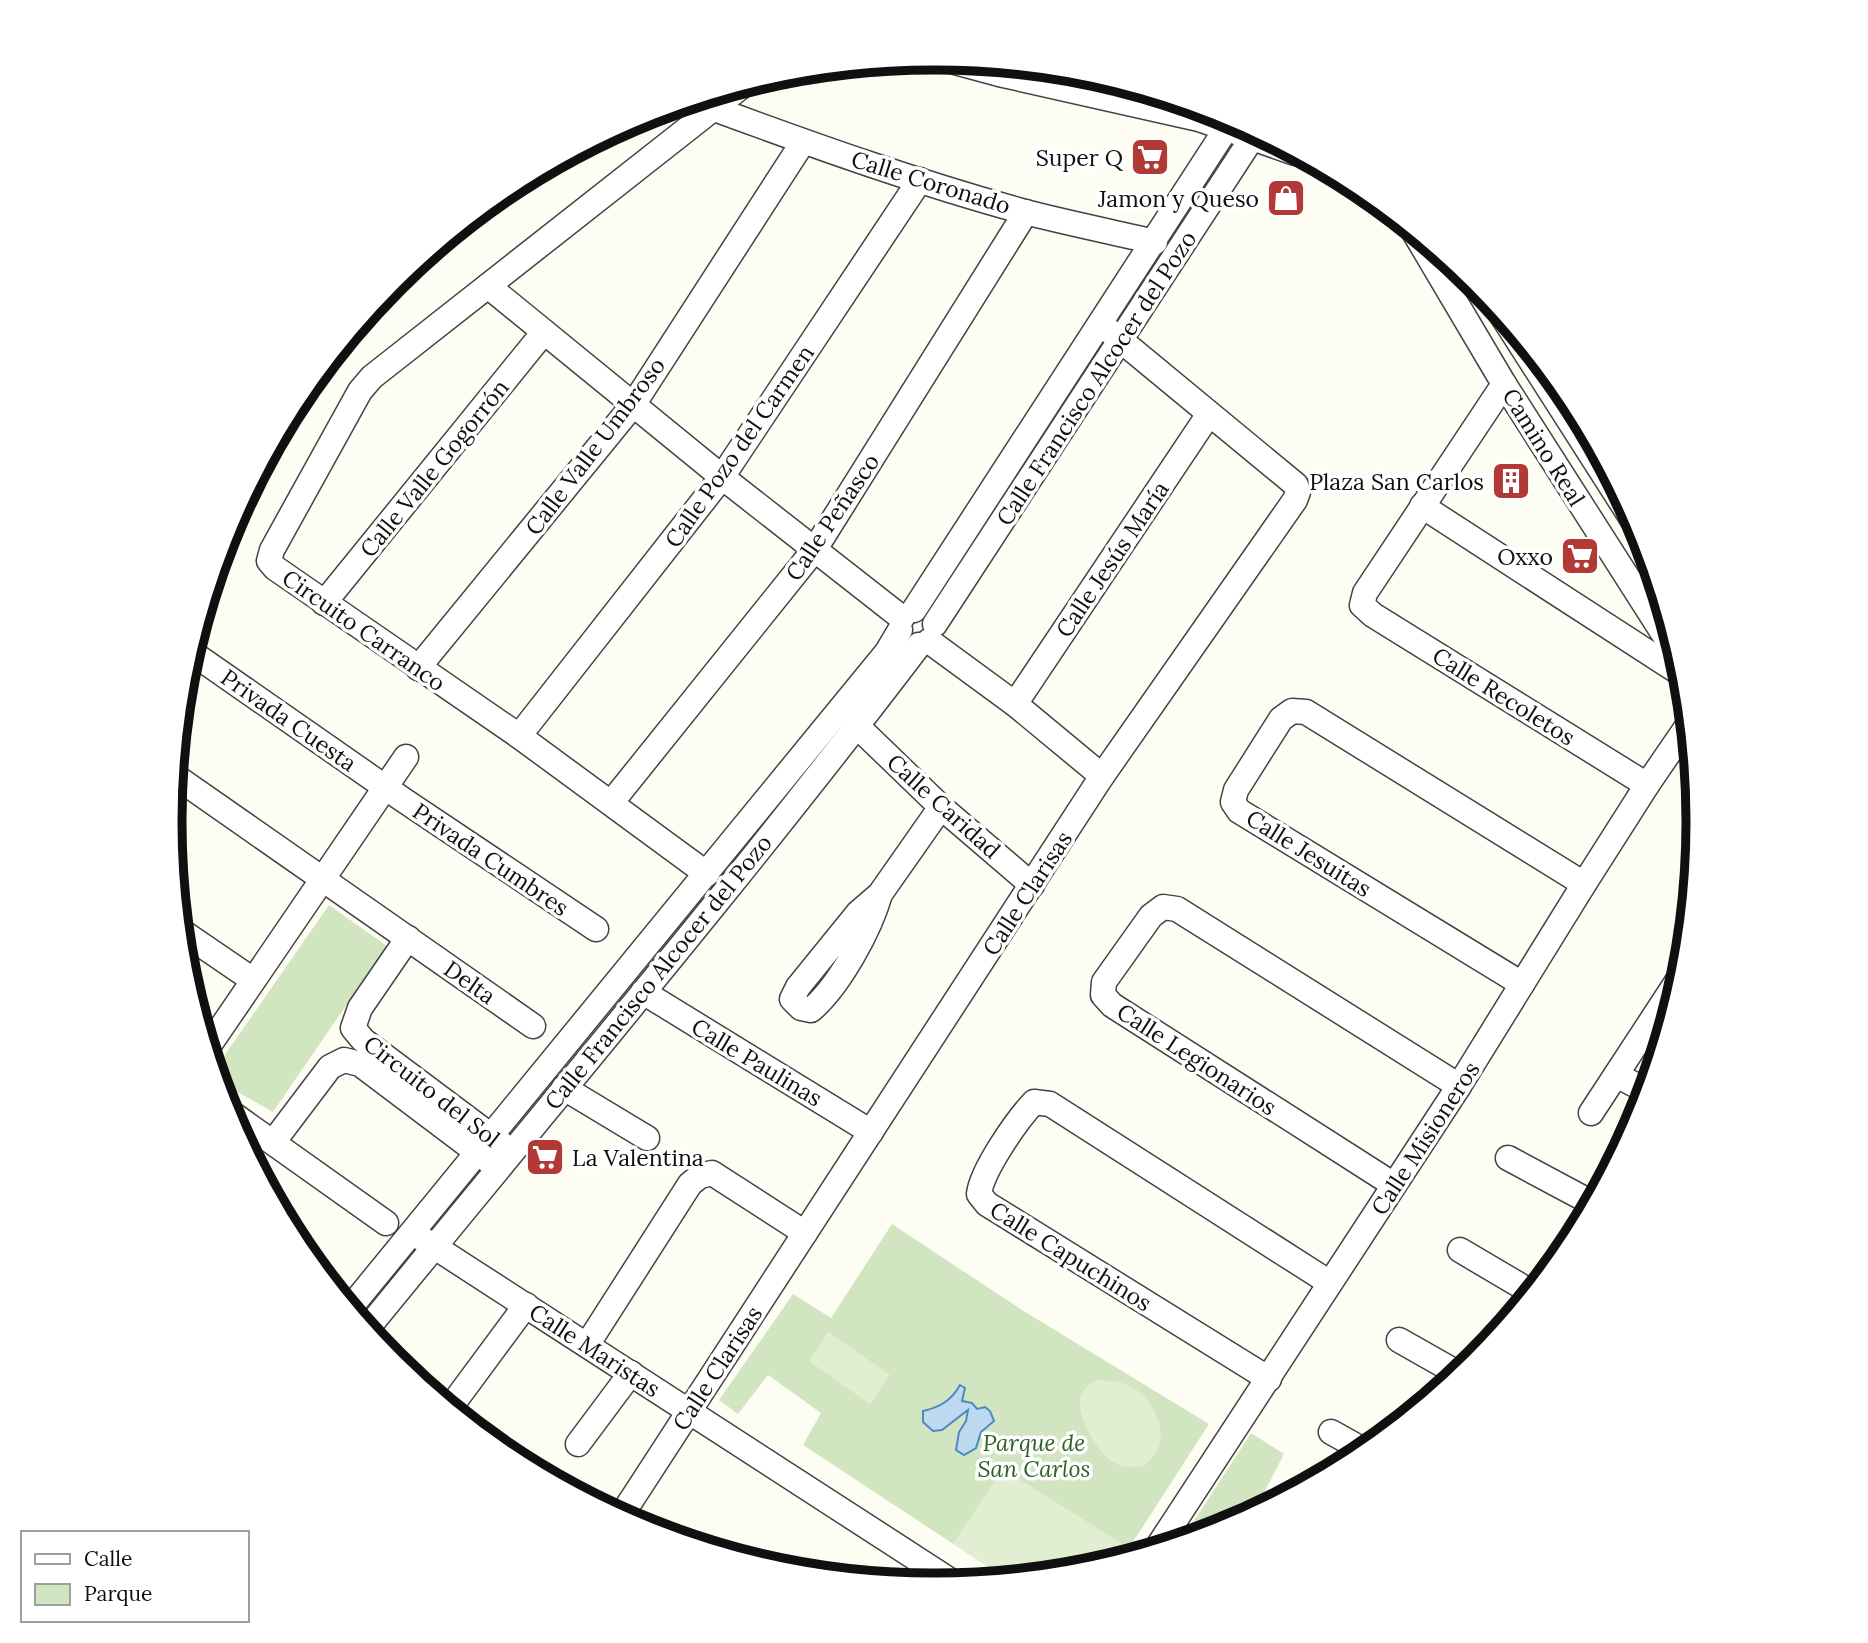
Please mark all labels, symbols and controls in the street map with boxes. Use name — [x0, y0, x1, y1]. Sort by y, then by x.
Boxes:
supermarket icon: Super Q — [1129, 136, 1171, 178]
place label: Super Q — [1036, 143, 1124, 172]
street label: Calle Coronado — [848, 144, 1014, 220]
shop icon: Jamon y Queso — [1265, 177, 1307, 219]
place label: Jamon y Queso — [1097, 184, 1259, 213]
street label: Calle Francisco Alcocer del Pozo — [990, 225, 1202, 531]
street label: Calle Pozo del Carmen — [658, 339, 820, 553]
street label: Calle Valle Umbroso — [519, 351, 671, 541]
street label: Calle Valle Gogorrón — [353, 373, 515, 563]
street label: Camino Real — [1496, 383, 1592, 511]
street label: Calle Peñasco — [779, 448, 885, 586]
building icon: Plaza San Carlos — [1490, 460, 1532, 502]
place label: Plaza San Carlos — [1309, 467, 1484, 496]
street label: Calle Jesús María — [1049, 475, 1175, 643]
supermarket icon: Oxxo — [1559, 535, 1601, 577]
place label: Oxxo — [1497, 542, 1553, 571]
street label: Circuito Carranco — [277, 563, 451, 697]
street label: Calle Recoletos — [1427, 641, 1581, 751]
street label: Privada Cuesta — [216, 663, 363, 778]
street label: Calle Caridad — [881, 747, 1007, 865]
street label: Privada Cumbres — [407, 796, 575, 922]
street label: Calle Jesuitas — [1241, 803, 1377, 903]
street label: Calle Clarisas — [976, 825, 1078, 961]
street label: Calle Francisco Alcocer del Pozo — [538, 829, 778, 1115]
street label: Delta — [438, 954, 502, 1010]
street label: Calle Legionarios — [1112, 997, 1282, 1121]
street label: Calle Paulinas — [686, 1012, 828, 1112]
street label: Circuito del Sol — [358, 1029, 506, 1153]
street label: Calle Misioneros — [1365, 1056, 1485, 1220]
supermarket icon: La Valentina — [524, 1136, 566, 1178]
place label: La Valentina — [572, 1143, 704, 1172]
street label: Calle Capuchinos — [985, 1195, 1157, 1317]
street label: Calle Maristas — [524, 1297, 666, 1403]
street label: Calle Clarisas — [666, 1300, 768, 1436]
park label: Parque de San Carlos — [978, 1428, 1090, 1483]
legend — [21, 1531, 248, 1622]
text: Calle — [84, 1545, 132, 1572]
text: Parque — [84, 1580, 152, 1607]

